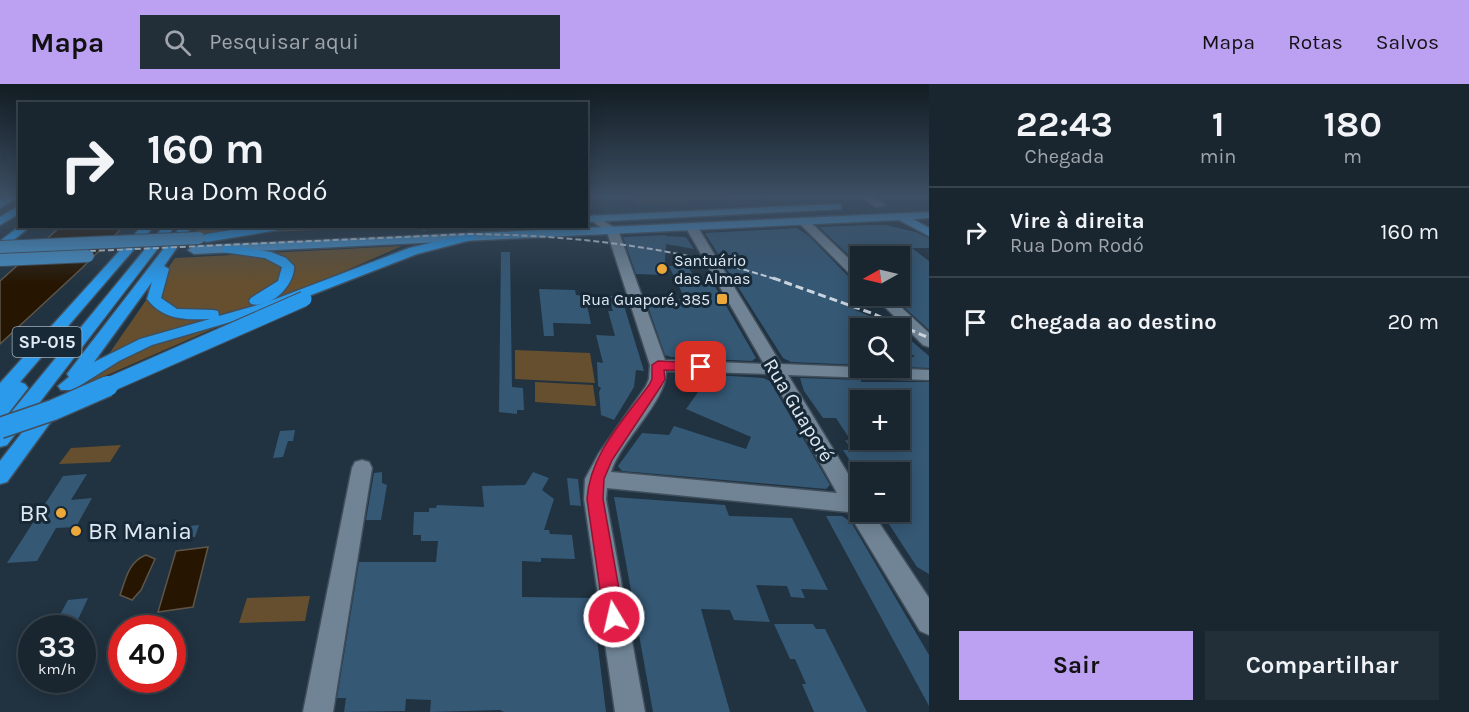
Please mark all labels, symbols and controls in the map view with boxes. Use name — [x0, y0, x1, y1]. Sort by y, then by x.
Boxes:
search box — [140, 15, 560, 69]
text: Mapa — [30, 26, 104, 59]
icon: search — [161, 26, 194, 59]
text: Pesquisar aqui — [209, 29, 359, 55]
text: Mapa — [1202, 30, 1255, 54]
text: Rotas — [1288, 30, 1343, 54]
text: Salvos — [1376, 30, 1439, 54]
text: 22:43 — [1016, 103, 1113, 145]
text: 1 — [1212, 103, 1225, 145]
text: 180 — [1323, 103, 1382, 145]
text: 160 m — [147, 124, 265, 174]
icon: right — [48, 126, 126, 204]
text: Chegada — [1024, 145, 1104, 168]
text: min — [1200, 145, 1236, 168]
text: m — [1343, 145, 1362, 168]
text: Rua Dom Rodó — [147, 175, 327, 207]
text: Vire à direita — [1010, 208, 1145, 234]
icon: right — [959, 216, 992, 249]
text: 160 m — [1380, 219, 1439, 245]
text: Rua Dom Rodó — [1010, 234, 1144, 257]
north arrow — [850, 246, 910, 306]
map controls — [850, 246, 910, 522]
place label: Santuário das Almas — [674, 251, 750, 288]
marker: Santuário das Almas — [655, 262, 669, 276]
place label: Rua Guaporé, 385 — [582, 290, 710, 309]
marker: Rua Guaporé, 385 — [715, 292, 729, 306]
icon: arrive — [959, 306, 992, 339]
text: Chegada ao destino — [1010, 309, 1217, 335]
text: 20 m — [1387, 309, 1439, 335]
button: search — [850, 318, 910, 378]
road number: SP-015 — [12, 327, 82, 357]
pin — [675, 341, 726, 392]
icon: arrive — [684, 350, 717, 383]
street label: Rua Guaporé — [759, 355, 838, 466]
button: + — [850, 390, 910, 450]
button: − — [850, 462, 910, 522]
place label: BR — [19, 499, 49, 527]
marker: BR — [54, 506, 68, 520]
place label: BR Mania — [88, 517, 192, 545]
marker: BR Mania — [69, 524, 83, 538]
position arrow — [582, 585, 646, 649]
speed limit sign: 40 — [108, 615, 186, 693]
text: 33 — [38, 629, 76, 665]
button: Sair — [959, 631, 1193, 700]
button: Compartilhar — [1205, 631, 1439, 700]
text: km/h — [38, 660, 76, 678]

